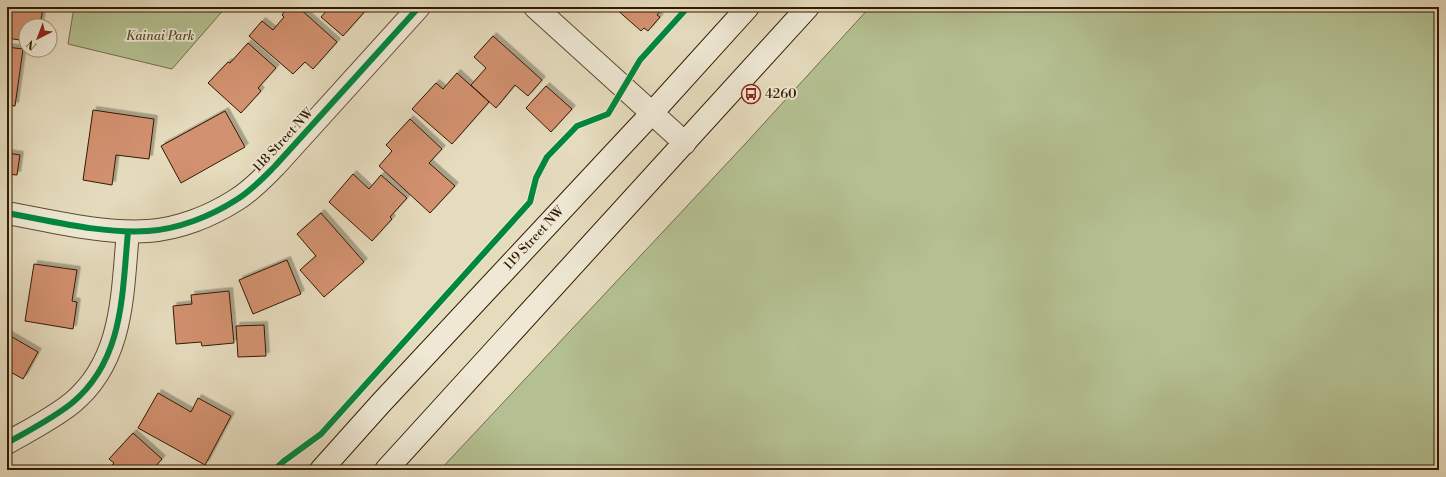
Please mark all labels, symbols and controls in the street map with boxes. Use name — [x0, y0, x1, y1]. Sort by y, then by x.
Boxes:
north arrow — [18, 18, 58, 58]
park label: Kainai Park — [126, 28, 194, 44]
text: N — [24, 36, 40, 53]
bus stop icon: 4260 — [740, 83, 762, 105]
place label: 4260 — [765, 86, 797, 102]
street label: 118 Street NW — [249, 104, 317, 175]
street label: 119 Street NW — [500, 202, 568, 273]

